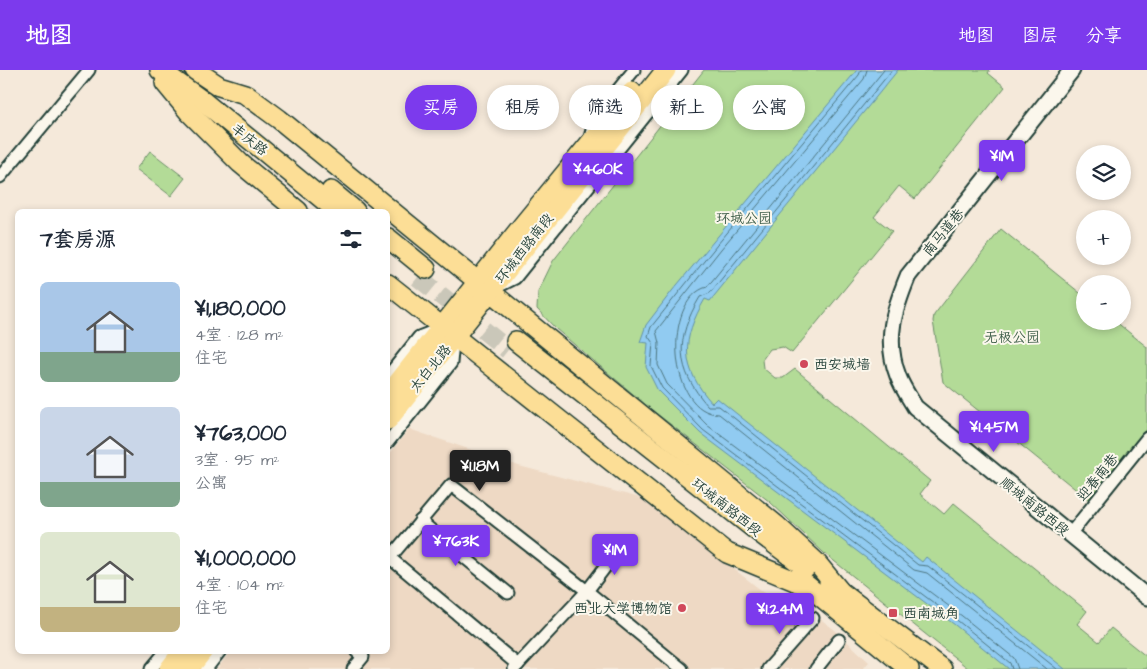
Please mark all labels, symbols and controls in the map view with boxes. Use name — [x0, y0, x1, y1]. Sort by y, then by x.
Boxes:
text: 地图 — [25, 19, 73, 53]
text: 地图 — [958, 23, 994, 48]
text: 图层 — [1022, 23, 1058, 48]
text: 分享 — [1086, 23, 1122, 48]
chip: 买房 — [405, 85, 477, 130]
chip: 租房 — [487, 85, 559, 130]
chip: 筛选 — [569, 85, 641, 130]
chip: 新上 — [651, 85, 723, 130]
chip: 公寓 — [733, 85, 805, 130]
street label: 丰庆路 — [227, 119, 272, 161]
pin: ¥1M — [978, 140, 1026, 182]
text: ¥1M — [990, 145, 1014, 167]
map controls — [1076, 145, 1131, 330]
button: layers — [1076, 145, 1131, 200]
pin: ¥460K — [563, 152, 633, 195]
text: ¥460K — [573, 158, 623, 180]
street label: 南马道巷 — [918, 204, 970, 261]
street label: 环城西路南段 — [491, 209, 559, 288]
park label: 环城公园 — [716, 209, 772, 229]
button: + — [1076, 210, 1131, 265]
text: 7套房源 — [40, 225, 116, 254]
icon: filters — [337, 225, 365, 253]
button: − — [1076, 275, 1131, 330]
text: ¥1,180,000 — [195, 294, 286, 323]
icon: home — [80, 302, 140, 362]
text: 4室 · 128 m² — [195, 324, 283, 346]
park label: 无极公园 — [984, 328, 1040, 348]
street label: 太白北路 — [405, 341, 456, 397]
text: 住宅 — [195, 347, 227, 369]
place label: 西安城墙 — [814, 355, 870, 375]
marker: 西安城墙 — [798, 358, 810, 370]
pin: ¥1.45M — [953, 410, 1035, 453]
text: ¥1.45M — [970, 416, 1018, 438]
text: ¥763,000 — [195, 419, 286, 448]
icon: home — [80, 427, 140, 487]
text: 3室 · 95 m² — [195, 449, 280, 471]
street label: 迎春南巷 — [1072, 449, 1124, 506]
pin: ¥1.18M — [439, 450, 521, 492]
text: ¥1.18M — [461, 455, 499, 477]
text: 公寓 — [195, 472, 227, 494]
street label: 顺城南路西段 — [995, 473, 1073, 541]
street label: 环城南路西段 — [687, 474, 766, 542]
pin: ¥763K — [421, 524, 491, 567]
text: ¥763K — [433, 530, 479, 552]
pin: ¥1M — [591, 534, 639, 576]
text: ¥1M — [603, 539, 627, 561]
text: ¥1,000,000 — [195, 544, 296, 573]
icon: home — [80, 552, 140, 612]
text: 4室 · 104 m² — [195, 574, 285, 596]
pin: ¥1.24M — [739, 592, 821, 635]
text: 住宅 — [195, 597, 227, 619]
text: ¥1.24M — [757, 598, 803, 620]
place label: 西北大学博物馆 — [574, 599, 672, 619]
marker: 西北大学博物馆 — [676, 602, 688, 614]
place label: 西南城角 — [903, 604, 959, 624]
marker: 西南城角 — [887, 607, 899, 619]

